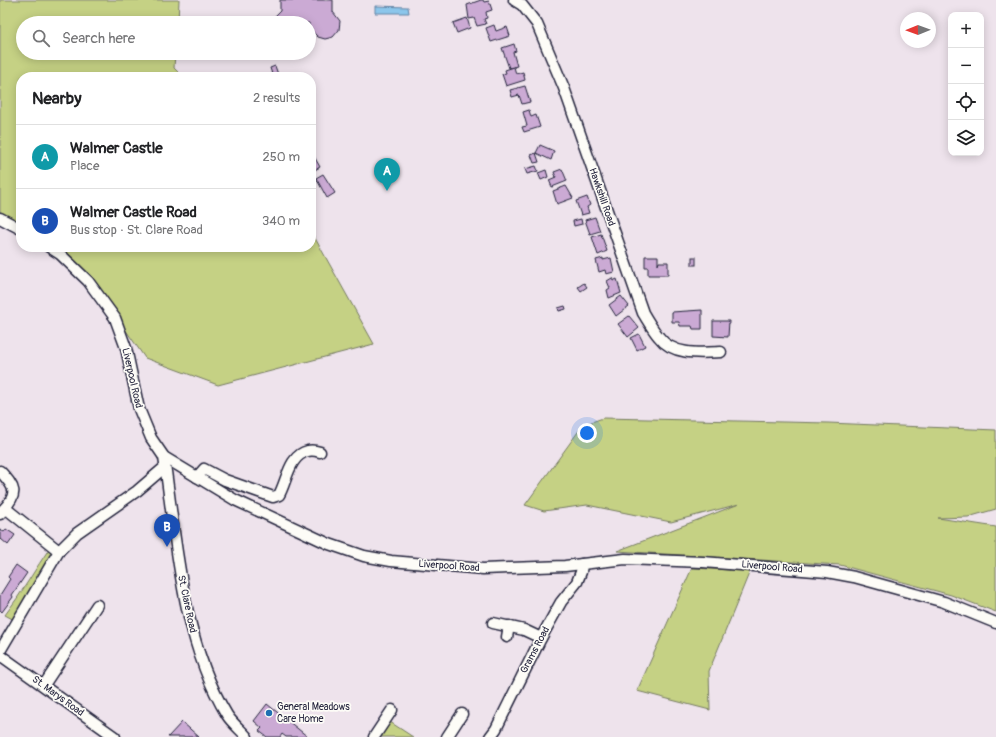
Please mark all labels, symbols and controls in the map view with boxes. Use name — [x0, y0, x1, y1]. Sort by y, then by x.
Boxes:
north arrow — [900, 12, 936, 48]
map controls — [948, 12, 984, 156]
button: + — [948, 12, 984, 48]
search box — [16, 16, 316, 60]
icon: search — [30, 27, 52, 49]
text: Search here — [62, 29, 135, 48]
button: − — [948, 48, 984, 84]
button: locate — [948, 84, 984, 120]
text: Nearby — [32, 88, 81, 109]
text: 2 results — [253, 90, 300, 106]
button: layers — [948, 120, 984, 156]
text: Walmer Castle — [70, 139, 163, 158]
text: A — [41, 149, 49, 165]
text: 250 m — [262, 149, 300, 165]
text: Place — [70, 158, 99, 174]
pin: A — [374, 158, 400, 191]
street label: Hawkshill Road — [586, 166, 618, 228]
text: Walmer Castle Road — [70, 203, 197, 222]
text: B — [41, 213, 49, 229]
text: 340 m — [262, 213, 300, 229]
text: Bus stop · St. Clare Road — [70, 222, 203, 238]
street label: Liverpool Road — [119, 347, 145, 409]
your location — [577, 423, 597, 443]
pin: B — [154, 514, 180, 547]
street label: Liverpool Road — [418, 558, 480, 574]
street label: Liverpool Road — [741, 558, 803, 576]
street label: St. Clare Road — [175, 574, 199, 634]
street label: Grams Road — [518, 625, 552, 675]
street label: St. Marys Road — [30, 673, 86, 719]
place label: General Meadows Care Home — [277, 701, 350, 725]
marker: General Meadows Care Home — [264, 708, 274, 718]

